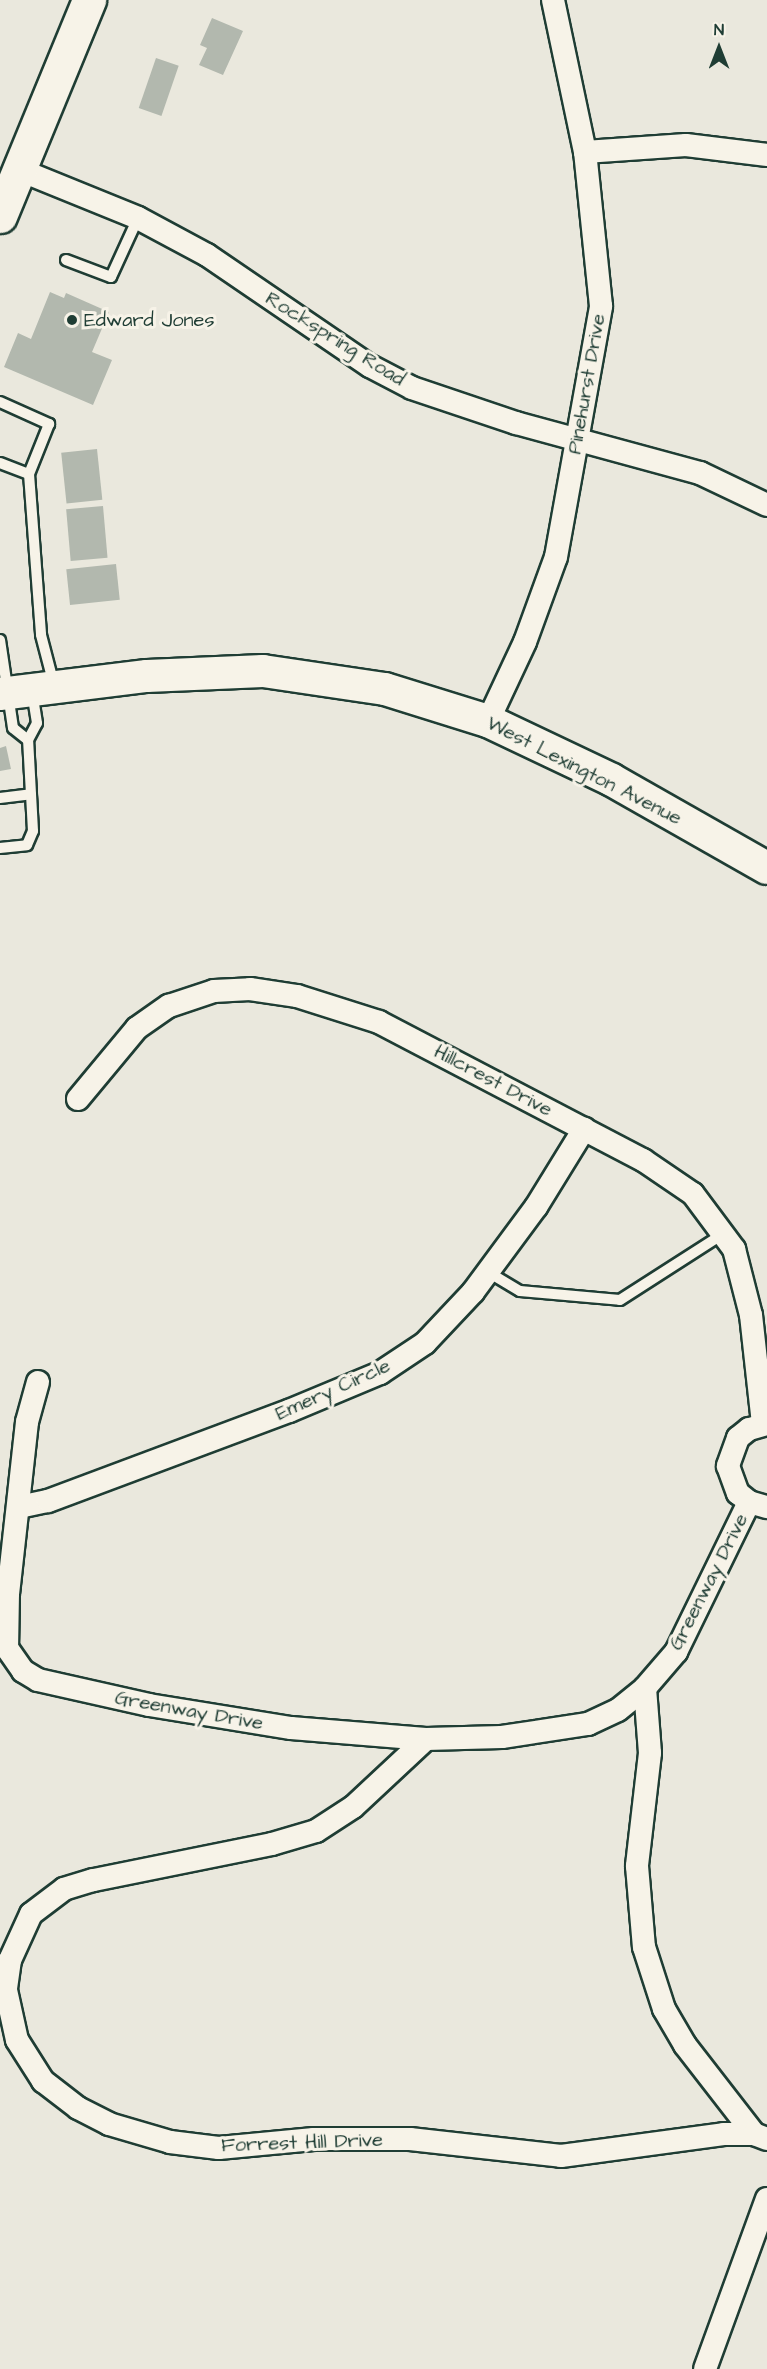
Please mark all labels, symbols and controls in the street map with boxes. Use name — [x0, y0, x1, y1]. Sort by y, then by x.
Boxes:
north arrow — [689, 18, 749, 78]
text: N — [714, 19, 724, 41]
street label: Rockspring Road — [261, 286, 409, 392]
place label: Edward Jones — [84, 308, 214, 332]
street label: Pinehurst Drive — [563, 312, 611, 456]
marker: Edward Jones — [65, 313, 79, 327]
street label: West Lexington Avenue — [483, 711, 685, 831]
street label: Hillcrest Drive — [430, 1040, 556, 1122]
street label: Emery Circle — [272, 1354, 394, 1426]
street label: Greenway Drive — [664, 1510, 754, 1654]
street label: Greenway Drive — [113, 1686, 265, 1736]
street label: Forrest Hill Drive — [221, 2128, 383, 2158]

